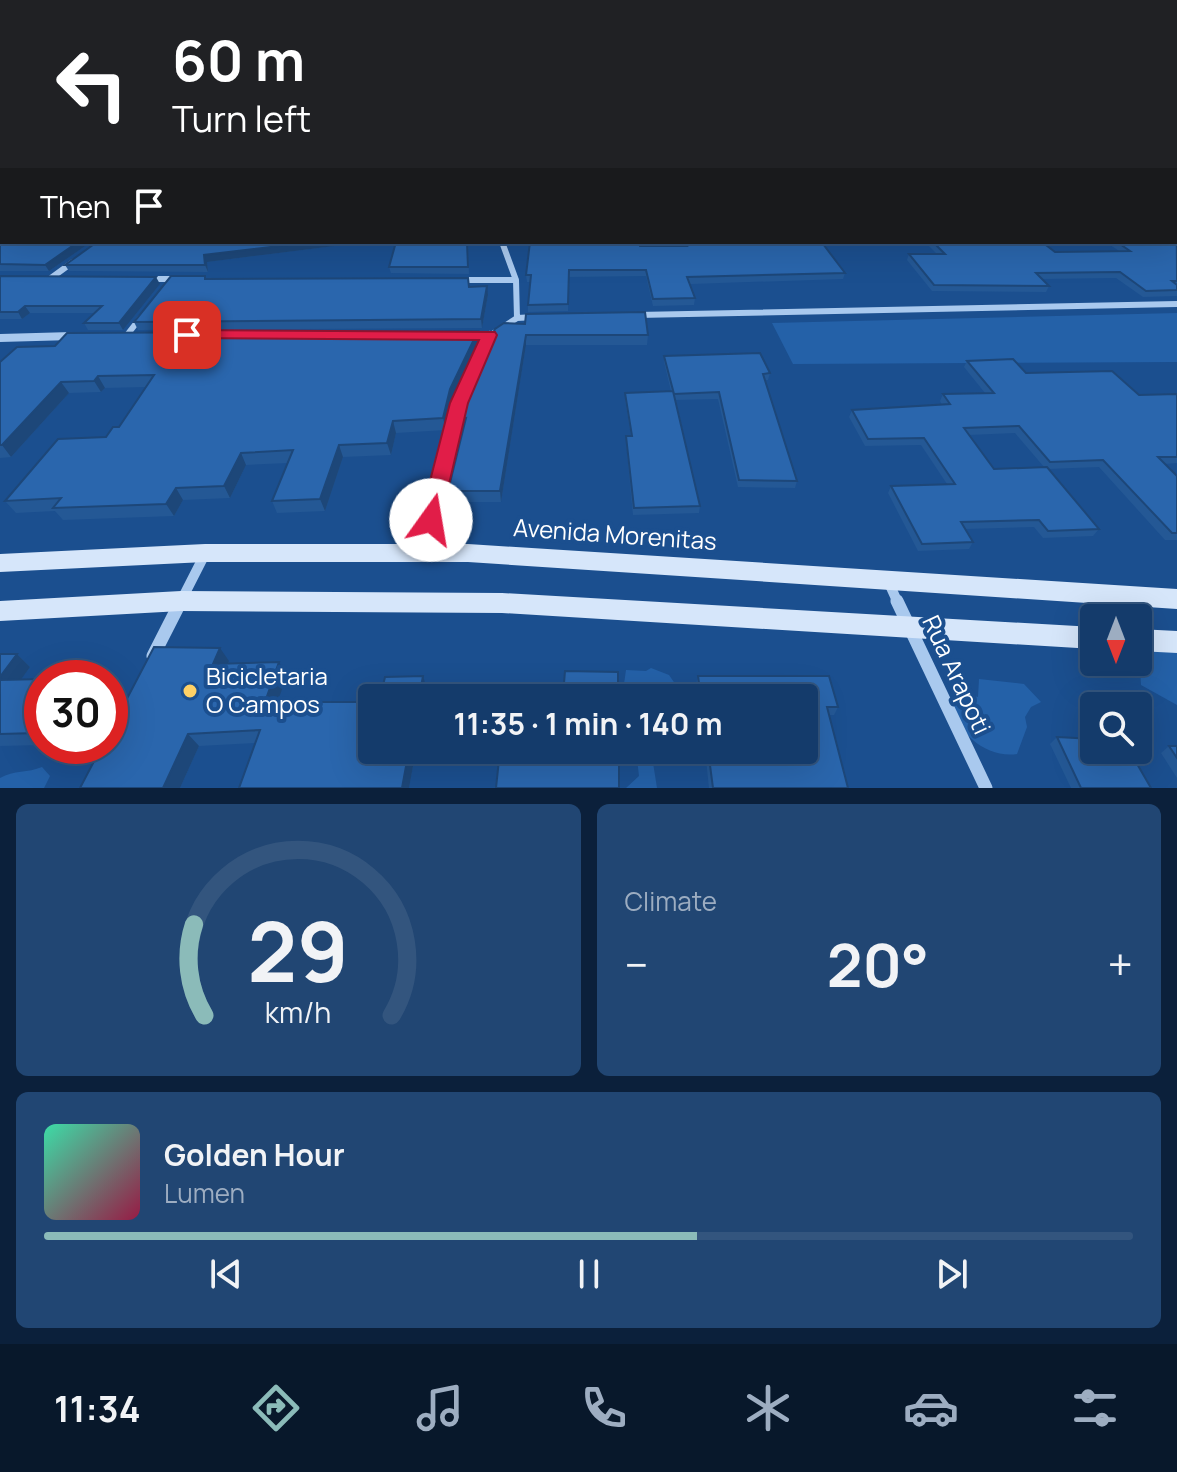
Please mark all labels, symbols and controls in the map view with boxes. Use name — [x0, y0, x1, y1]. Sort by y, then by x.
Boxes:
text: 60 m — [172, 21, 305, 98]
icon: left — [40, 32, 144, 136]
text: Turn left — [172, 94, 311, 143]
icon: arrive — [127, 184, 171, 228]
text: Then — [40, 186, 111, 227]
pin — [153, 301, 221, 369]
icon: arrive — [165, 313, 209, 357]
position arrow — [389, 478, 473, 562]
street label: Avenida Morenitas — [512, 510, 718, 557]
north arrow — [1080, 604, 1152, 676]
map controls — [1080, 604, 1152, 764]
street label: Rua Arapoti — [915, 609, 999, 739]
place label: Bicicletaria O Campos — [206, 659, 328, 720]
speed limit sign: 30 — [24, 660, 128, 764]
marker: Bicicletaria O Campos — [181, 682, 199, 700]
button: search — [1080, 692, 1152, 764]
text: 11:35 · 1 min · 140 m — [454, 703, 722, 744]
text: Climate — [625, 883, 717, 919]
text: 29 — [248, 893, 349, 1007]
text: 20° — [827, 923, 929, 1005]
text: − — [625, 934, 648, 994]
text: + — [1108, 934, 1133, 994]
text: km/h — [265, 993, 331, 1032]
text: Golden Hour — [164, 1134, 345, 1175]
text: Lumen — [164, 1175, 245, 1211]
icon: previous — [204, 1252, 248, 1296]
icon: pause — [567, 1252, 611, 1296]
icon: next — [930, 1252, 974, 1296]
icon: directions — [248, 1380, 304, 1436]
icon: music — [412, 1380, 468, 1436]
icon: phone — [576, 1380, 632, 1436]
icon: climate — [740, 1380, 796, 1436]
icon: car — [903, 1380, 959, 1436]
icon: filters — [1067, 1380, 1123, 1436]
text: 11:34 — [54, 1384, 141, 1433]

